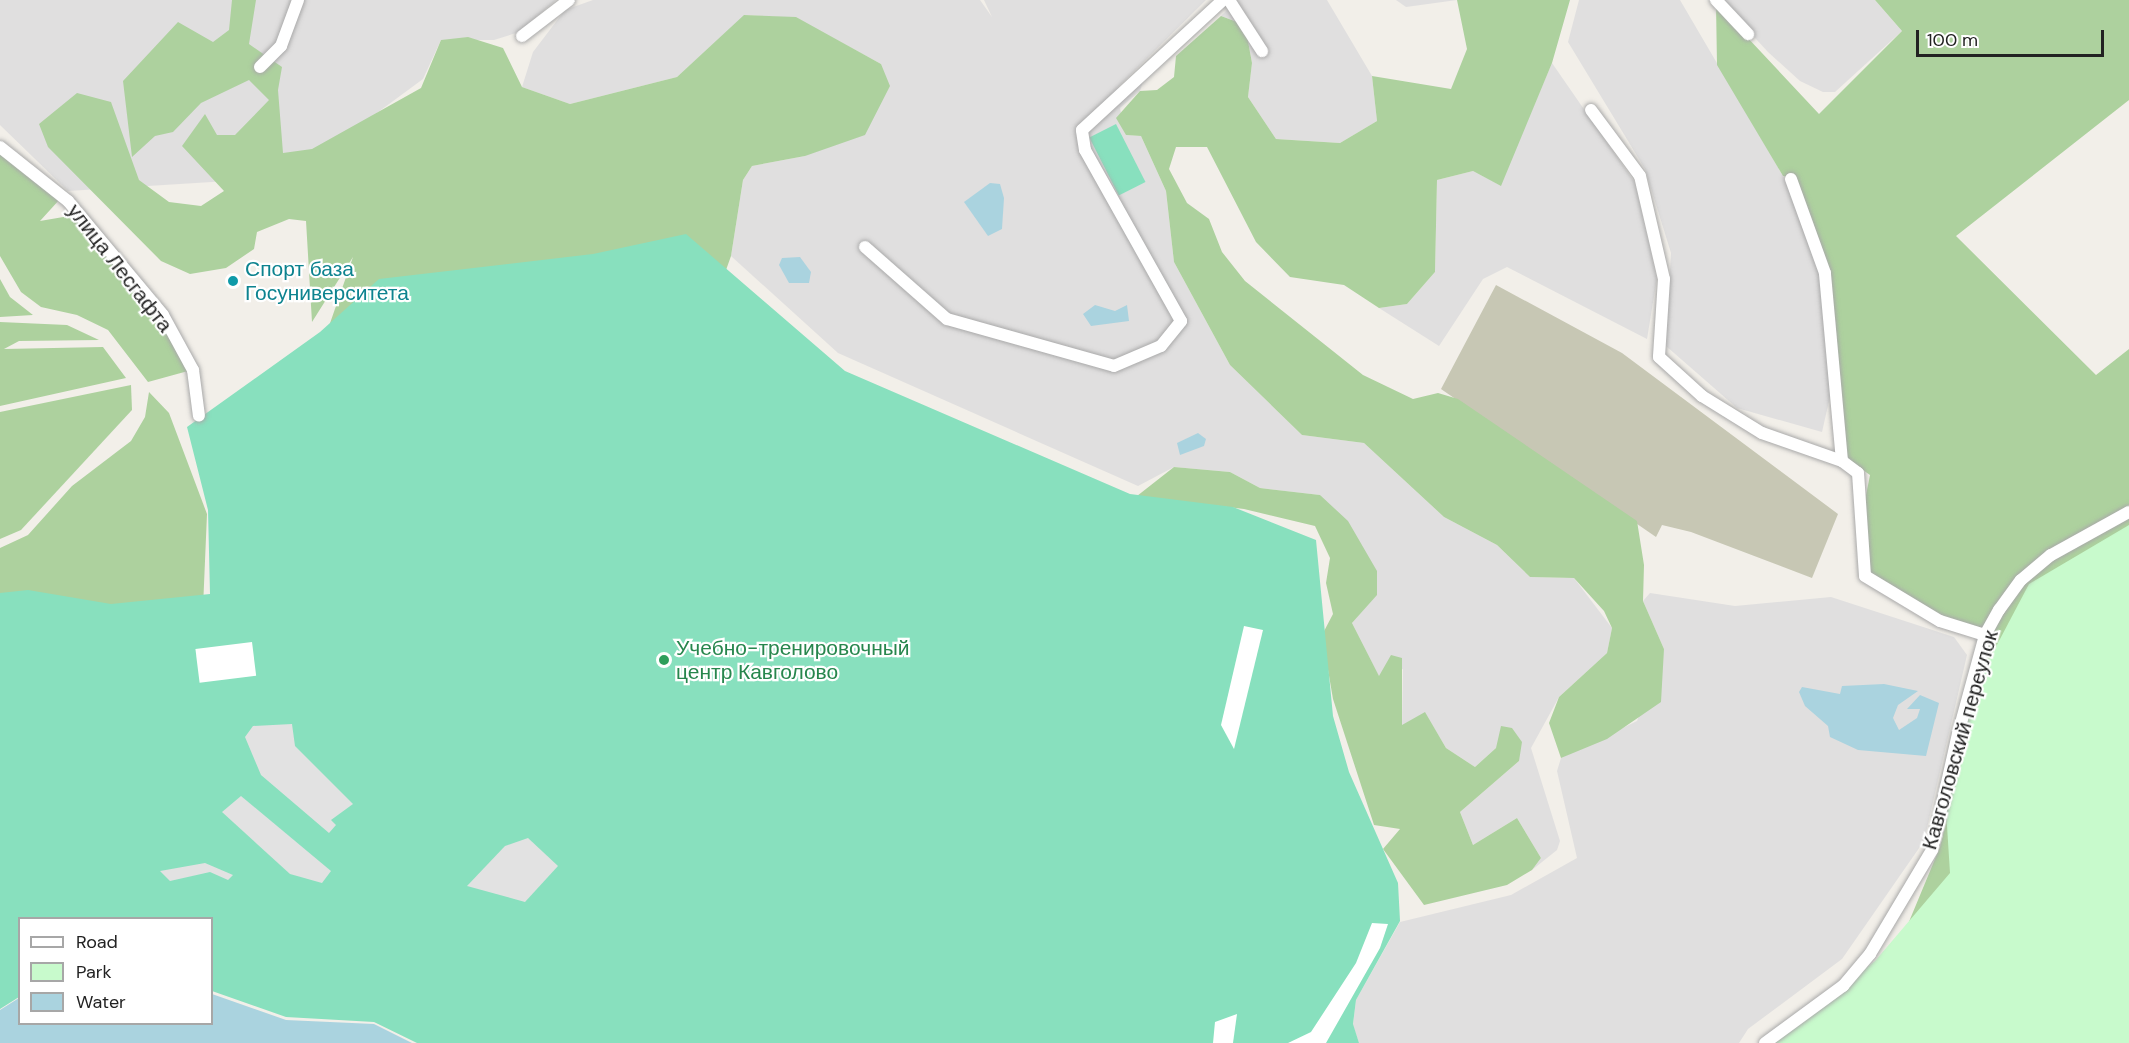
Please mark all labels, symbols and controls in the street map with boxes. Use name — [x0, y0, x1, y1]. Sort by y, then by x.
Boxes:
scale bar — [1919, 18, 2106, 56]
text: 100 m — [1927, 28, 1978, 52]
street label: улица Лесгафта — [62, 199, 178, 337]
place label: Спорт база Госуниверситета — [245, 256, 409, 306]
marker: Спорт база Госуниверситета — [226, 274, 240, 288]
street label: Кавголовский переулок — [1917, 627, 2003, 853]
place label: Учебно-тренировочный центр Кавголово — [676, 635, 910, 685]
marker: Учебно-тренировочный центр Кавголово — [657, 653, 671, 667]
legend — [18, 917, 213, 1025]
text: Road — [76, 930, 118, 954]
text: Park — [76, 960, 112, 984]
text: Water — [76, 990, 126, 1014]

